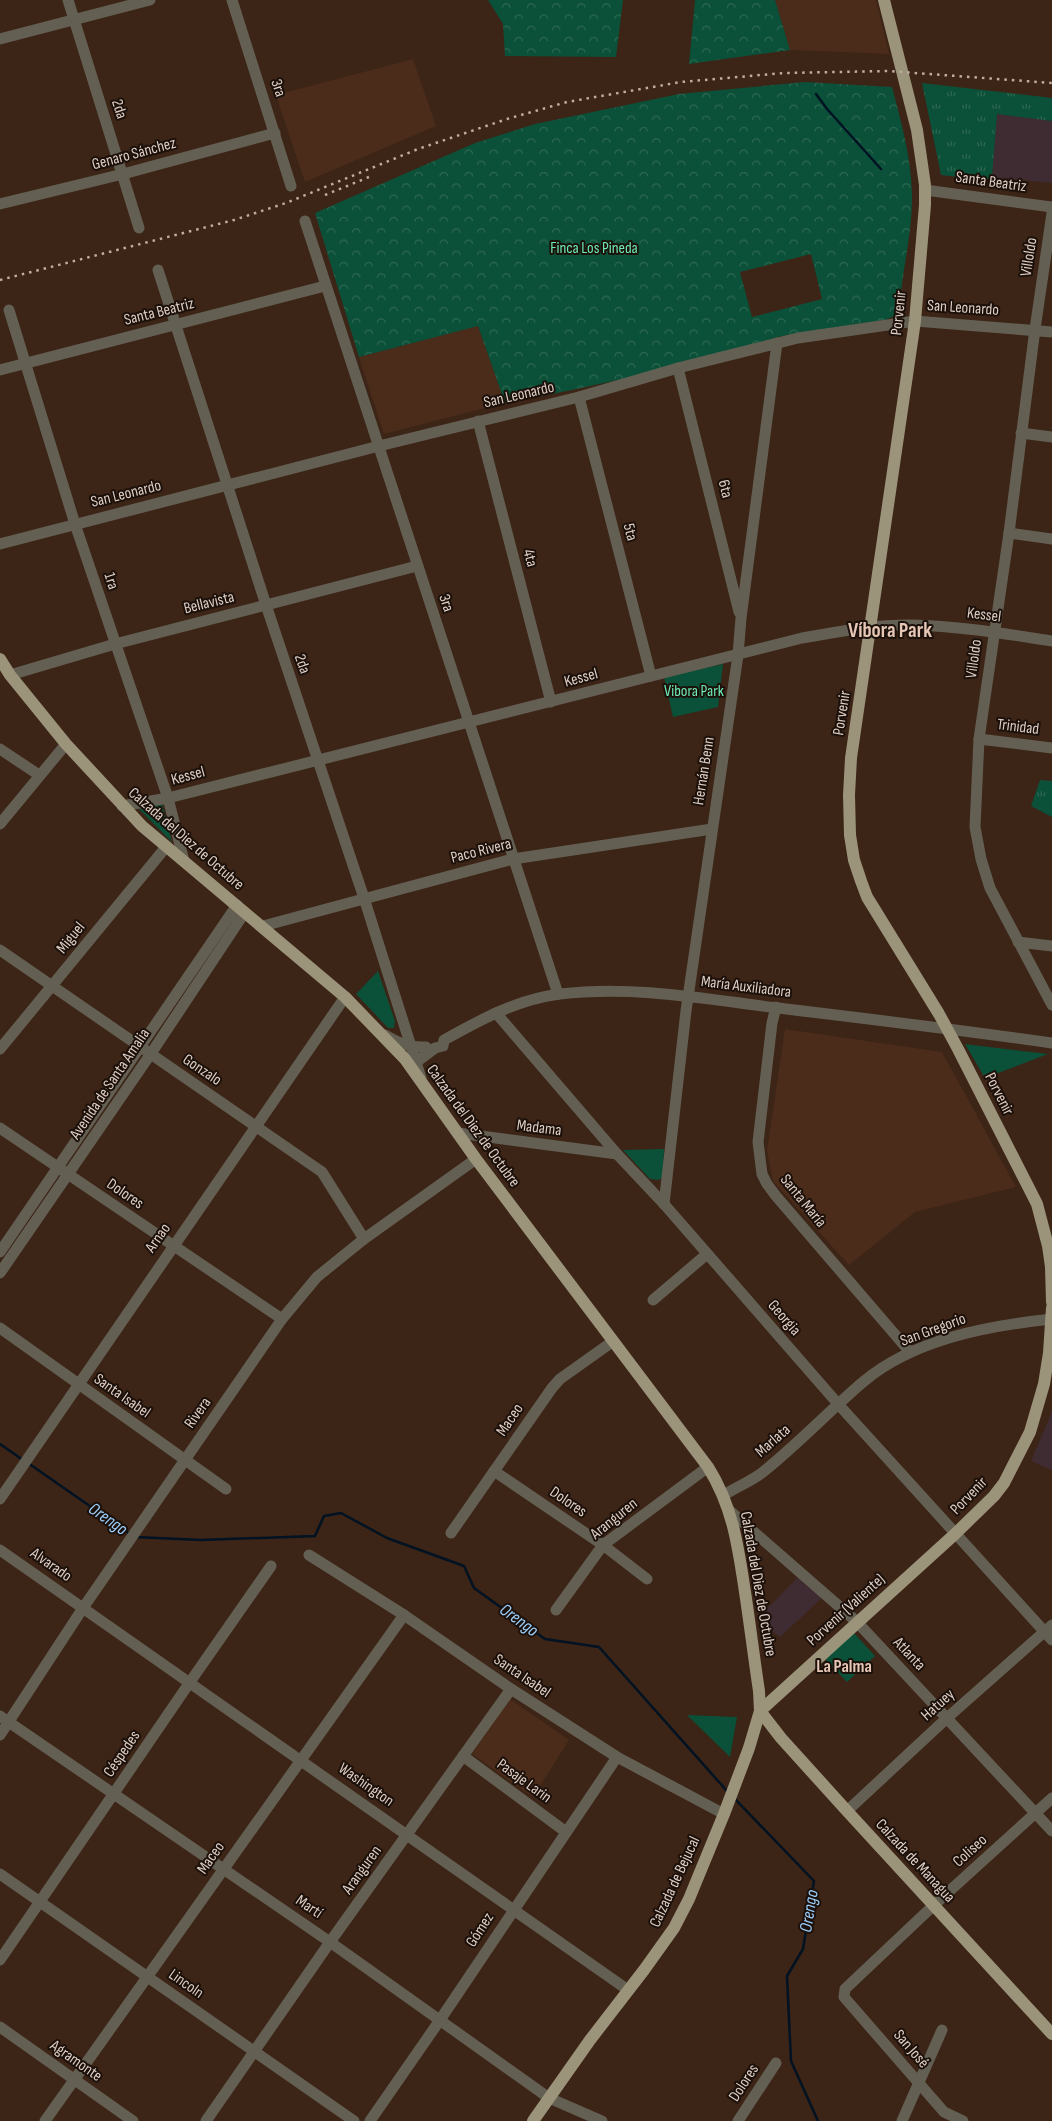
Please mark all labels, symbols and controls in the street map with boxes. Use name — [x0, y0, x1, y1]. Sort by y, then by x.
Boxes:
street label: 3ra — [266, 77, 290, 99]
street label: 2da — [107, 97, 131, 121]
street label: Genaro Sánchez — [90, 134, 178, 174]
street label: Santa Beatriz — [954, 168, 1028, 196]
street label: Villoldo — [1017, 236, 1041, 278]
park label: Finca Los Pineda — [550, 239, 638, 258]
street label: Porvenir — [887, 289, 911, 336]
street label: Santa Beatriz — [122, 294, 196, 330]
street label: San Leonardo — [926, 296, 1000, 320]
street label: San Leonardo — [482, 378, 556, 412]
street label: San Leonardo — [89, 476, 163, 512]
street label: 6ta — [714, 478, 736, 500]
street label: 5ta — [619, 521, 641, 543]
street label: 4ta — [519, 547, 541, 569]
street label: 1ra — [99, 570, 123, 592]
street label: Bellavista — [182, 588, 236, 618]
street label: 3ra — [434, 592, 458, 614]
street label: Kessel — [966, 603, 1002, 627]
district label: Víbora Park — [848, 618, 932, 643]
street label: Villoldo — [962, 638, 986, 680]
street label: 2da — [290, 652, 314, 676]
street label: Kessel — [562, 664, 600, 692]
park label: Vibora Park — [664, 682, 724, 701]
street label: Porvenir — [829, 689, 855, 737]
street label: Trinidad — [996, 715, 1040, 739]
street label: Hernán Benn — [689, 736, 719, 806]
street label: Kessel — [169, 762, 207, 790]
street label: Calzada del Diez de Octubre — [124, 784, 248, 894]
street label: Paco Rivera — [449, 834, 513, 868]
street label: Miguel — [53, 918, 89, 958]
street label: María Auxiliadora — [700, 972, 792, 1002]
street label: Avenida de Santa Amalia — [65, 1025, 154, 1144]
street label: Gonzalo — [179, 1050, 225, 1090]
street label: Calzada del Diez de Octubre — [422, 1061, 524, 1191]
street label: Porvenir — [980, 1070, 1018, 1119]
street label: Madama — [516, 1116, 562, 1140]
street label: Santa María — [776, 1171, 830, 1231]
street label: Dolores — [103, 1175, 147, 1213]
street label: Arnao — [141, 1220, 175, 1257]
street label: Georgia — [763, 1296, 805, 1340]
street label: San Gregorio — [898, 1309, 968, 1351]
street label: Santa Isabel — [90, 1370, 154, 1422]
street label: Rivera — [181, 1394, 215, 1432]
street label: Maceo — [492, 1400, 528, 1440]
street label: Marlata — [752, 1421, 794, 1461]
street label: Porvenir — [947, 1473, 992, 1519]
street label: Dolores — [546, 1483, 590, 1521]
street label: Aranguren — [586, 1494, 641, 1544]
water label: Orengo — [85, 1498, 132, 1540]
street label: Calzada del Diez de Octubre — [736, 1510, 780, 1658]
street label: Alvarado — [26, 1543, 75, 1586]
street label: Porvenir (Valiente) — [803, 1570, 889, 1650]
water label: Orengo — [496, 1599, 543, 1641]
street label: Atlanta — [888, 1633, 929, 1675]
street label: Santa Isabel — [490, 1650, 554, 1702]
district label: La Palma — [816, 1656, 872, 1677]
street label: Hatuey — [917, 1685, 959, 1725]
street label: Céspedes — [100, 1727, 144, 1781]
street label: Pasaje Larin — [493, 1755, 555, 1807]
street label: Washington — [335, 1759, 397, 1811]
street label: Calzada de Managua — [871, 1815, 959, 1907]
street label: Coliseo — [949, 1831, 991, 1871]
street label: Calzada de Bejucal — [646, 1834, 704, 1930]
street label: Maceo — [193, 1838, 229, 1878]
street label: Aranguren — [338, 1842, 386, 1899]
water label: Orengo — [795, 1888, 823, 1934]
street label: Martí — [292, 1891, 326, 1923]
street label: Gómez — [462, 1909, 498, 1951]
street label: Lincoln — [165, 1965, 207, 2003]
street label: San José — [889, 2026, 933, 2072]
street label: Agramonte — [46, 2036, 106, 2086]
street label: Dolores — [725, 2061, 763, 2105]

